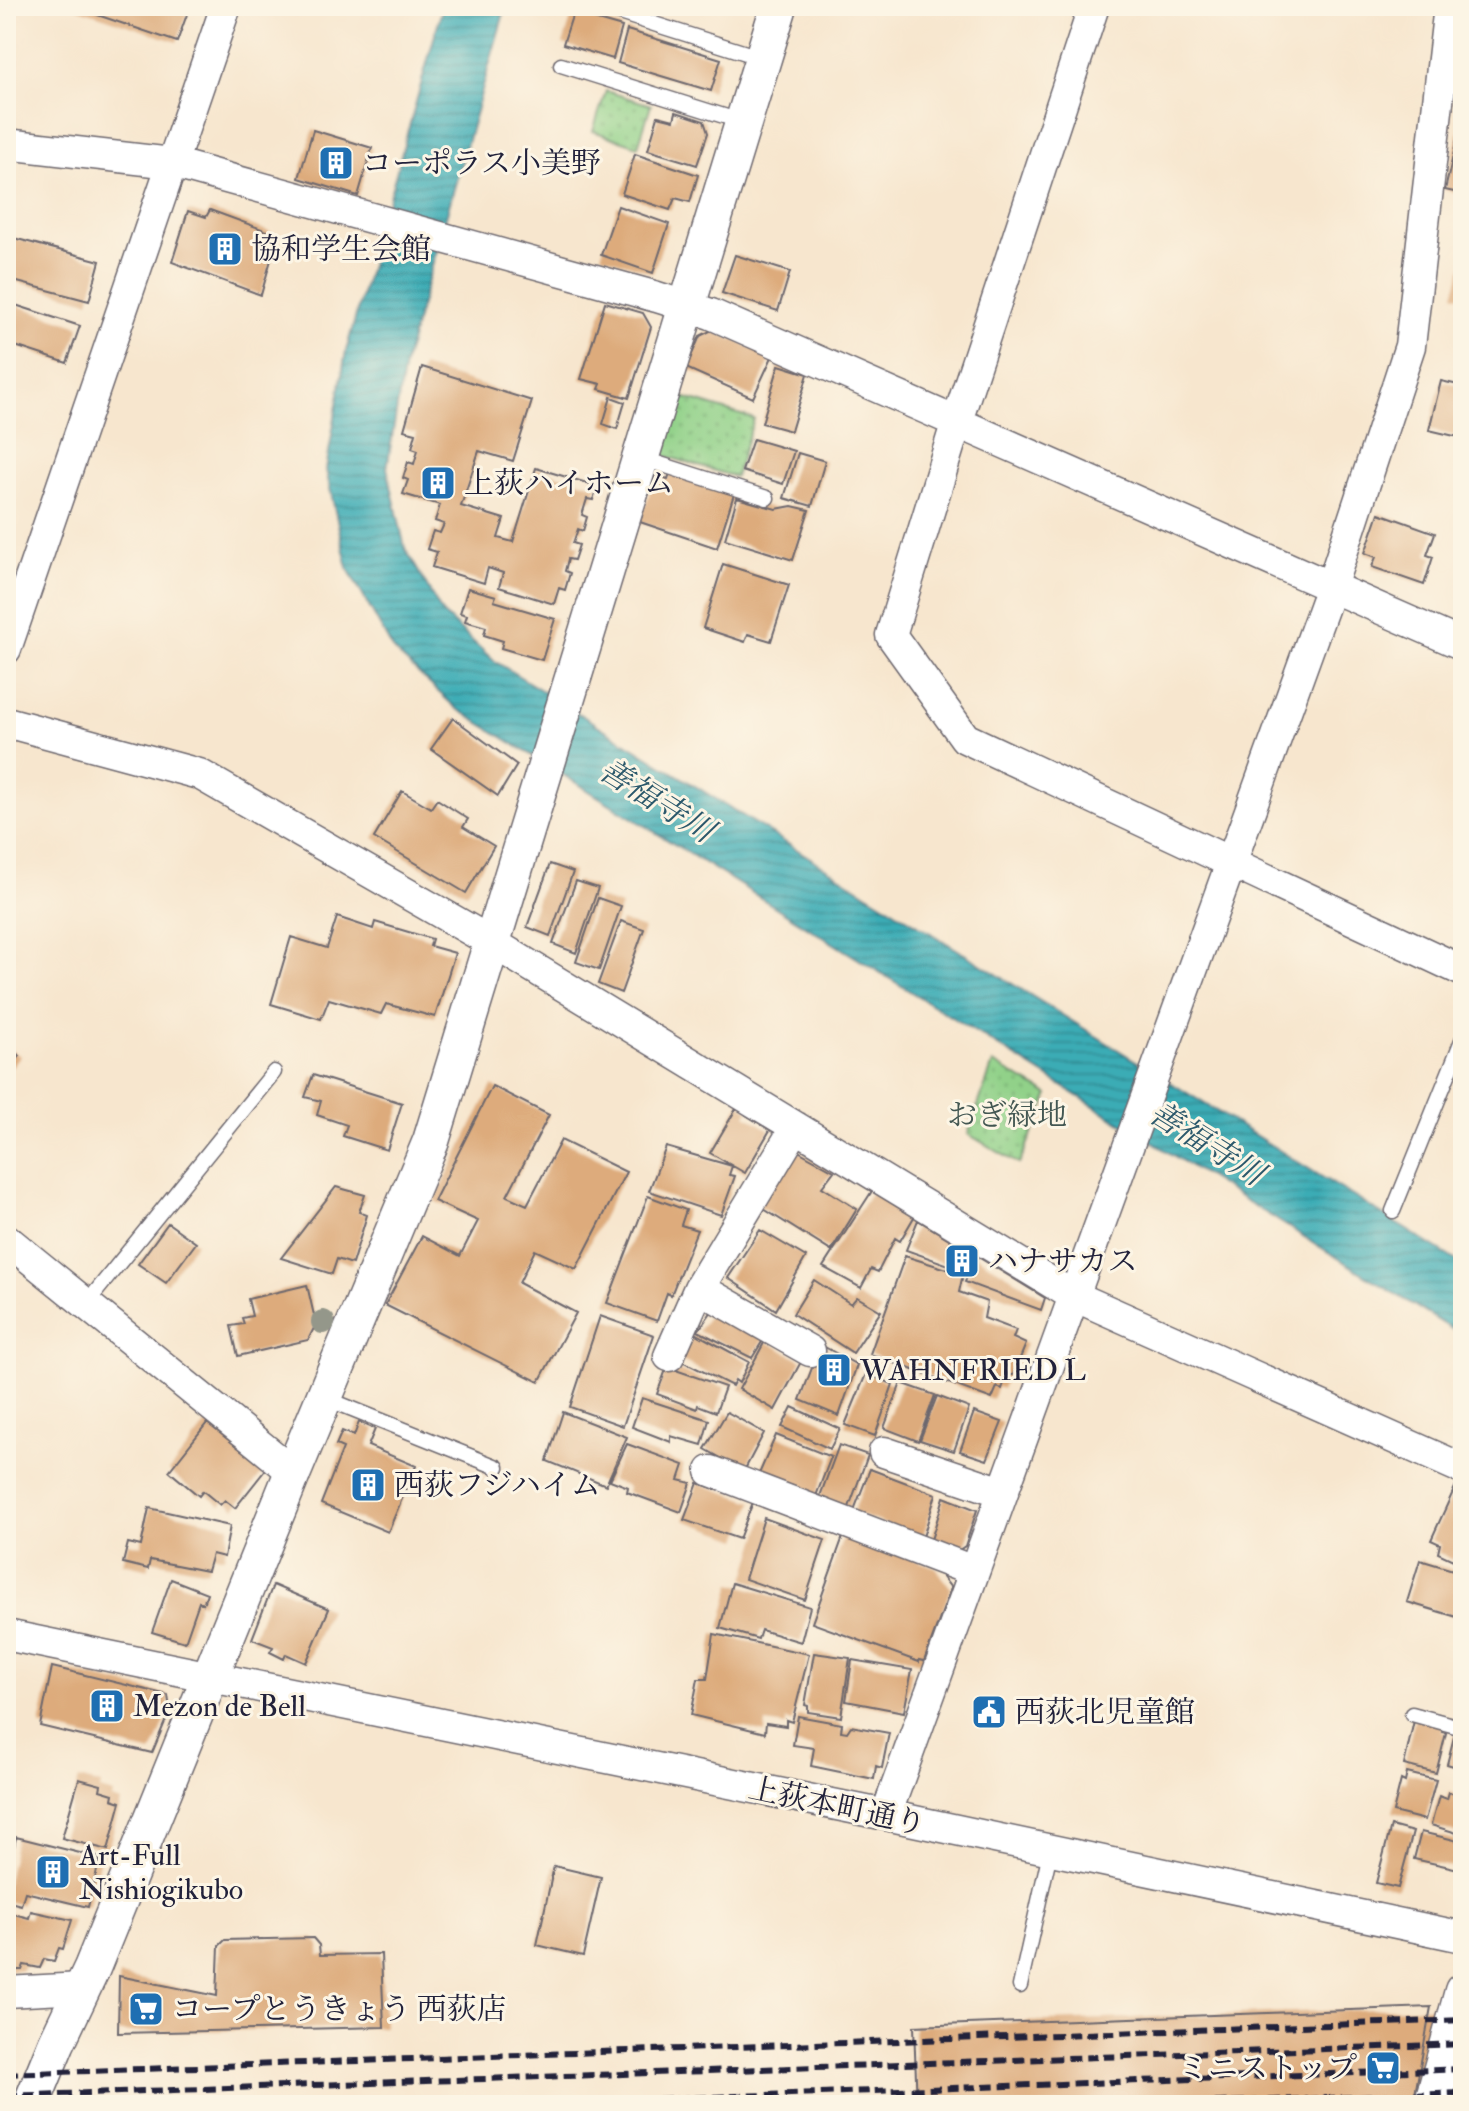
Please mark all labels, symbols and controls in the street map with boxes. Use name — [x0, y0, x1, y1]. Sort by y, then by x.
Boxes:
building icon: コーポラス小美野 — [317, 144, 355, 182]
place label: コーポラス小美野 — [362, 145, 601, 182]
building icon: 協和学生会館 — [206, 230, 244, 268]
place label: 協和学生会館 — [251, 231, 431, 268]
building icon: 上荻ハイホーム — [419, 464, 457, 502]
place label: 上荻ハイホーム — [464, 465, 674, 502]
water label: 善福寺川 — [592, 750, 724, 853]
water label: 善福寺川 — [1142, 1093, 1274, 1196]
park label: おぎ緑地 — [947, 1097, 1067, 1134]
building icon: ハナサカス — [943, 1242, 981, 1280]
place label: ハナサカス — [988, 1243, 1137, 1280]
building icon: WAHNFRIED L — [815, 1351, 853, 1389]
place label: WAHNFRIED L — [859, 1352, 1086, 1389]
building icon: 西荻フジハイム — [349, 1466, 387, 1504]
place label: 西荻フジハイム — [394, 1467, 601, 1504]
building icon: Mezon de Bell — [88, 1687, 126, 1725]
place label: Mezon de Bell — [133, 1688, 306, 1725]
public building icon: 西荻北児童館 — [970, 1693, 1008, 1731]
place label: 西荻北児童館 — [1015, 1694, 1195, 1731]
street label: 上荻本町通り — [745, 1770, 929, 1843]
place label: Art-Full Nishiogikubo — [78, 1837, 243, 1908]
building icon: Art-Full Nishiogikubo — [34, 1853, 72, 1891]
supermarket icon: コープとうきょう 西荻店 — [127, 1990, 165, 2028]
place label: コープとうきょう 西荻店 — [172, 1991, 507, 2028]
supermarket icon: ミニストップ — [1364, 2049, 1402, 2087]
place label: ミニストップ — [1178, 2050, 1357, 2087]

